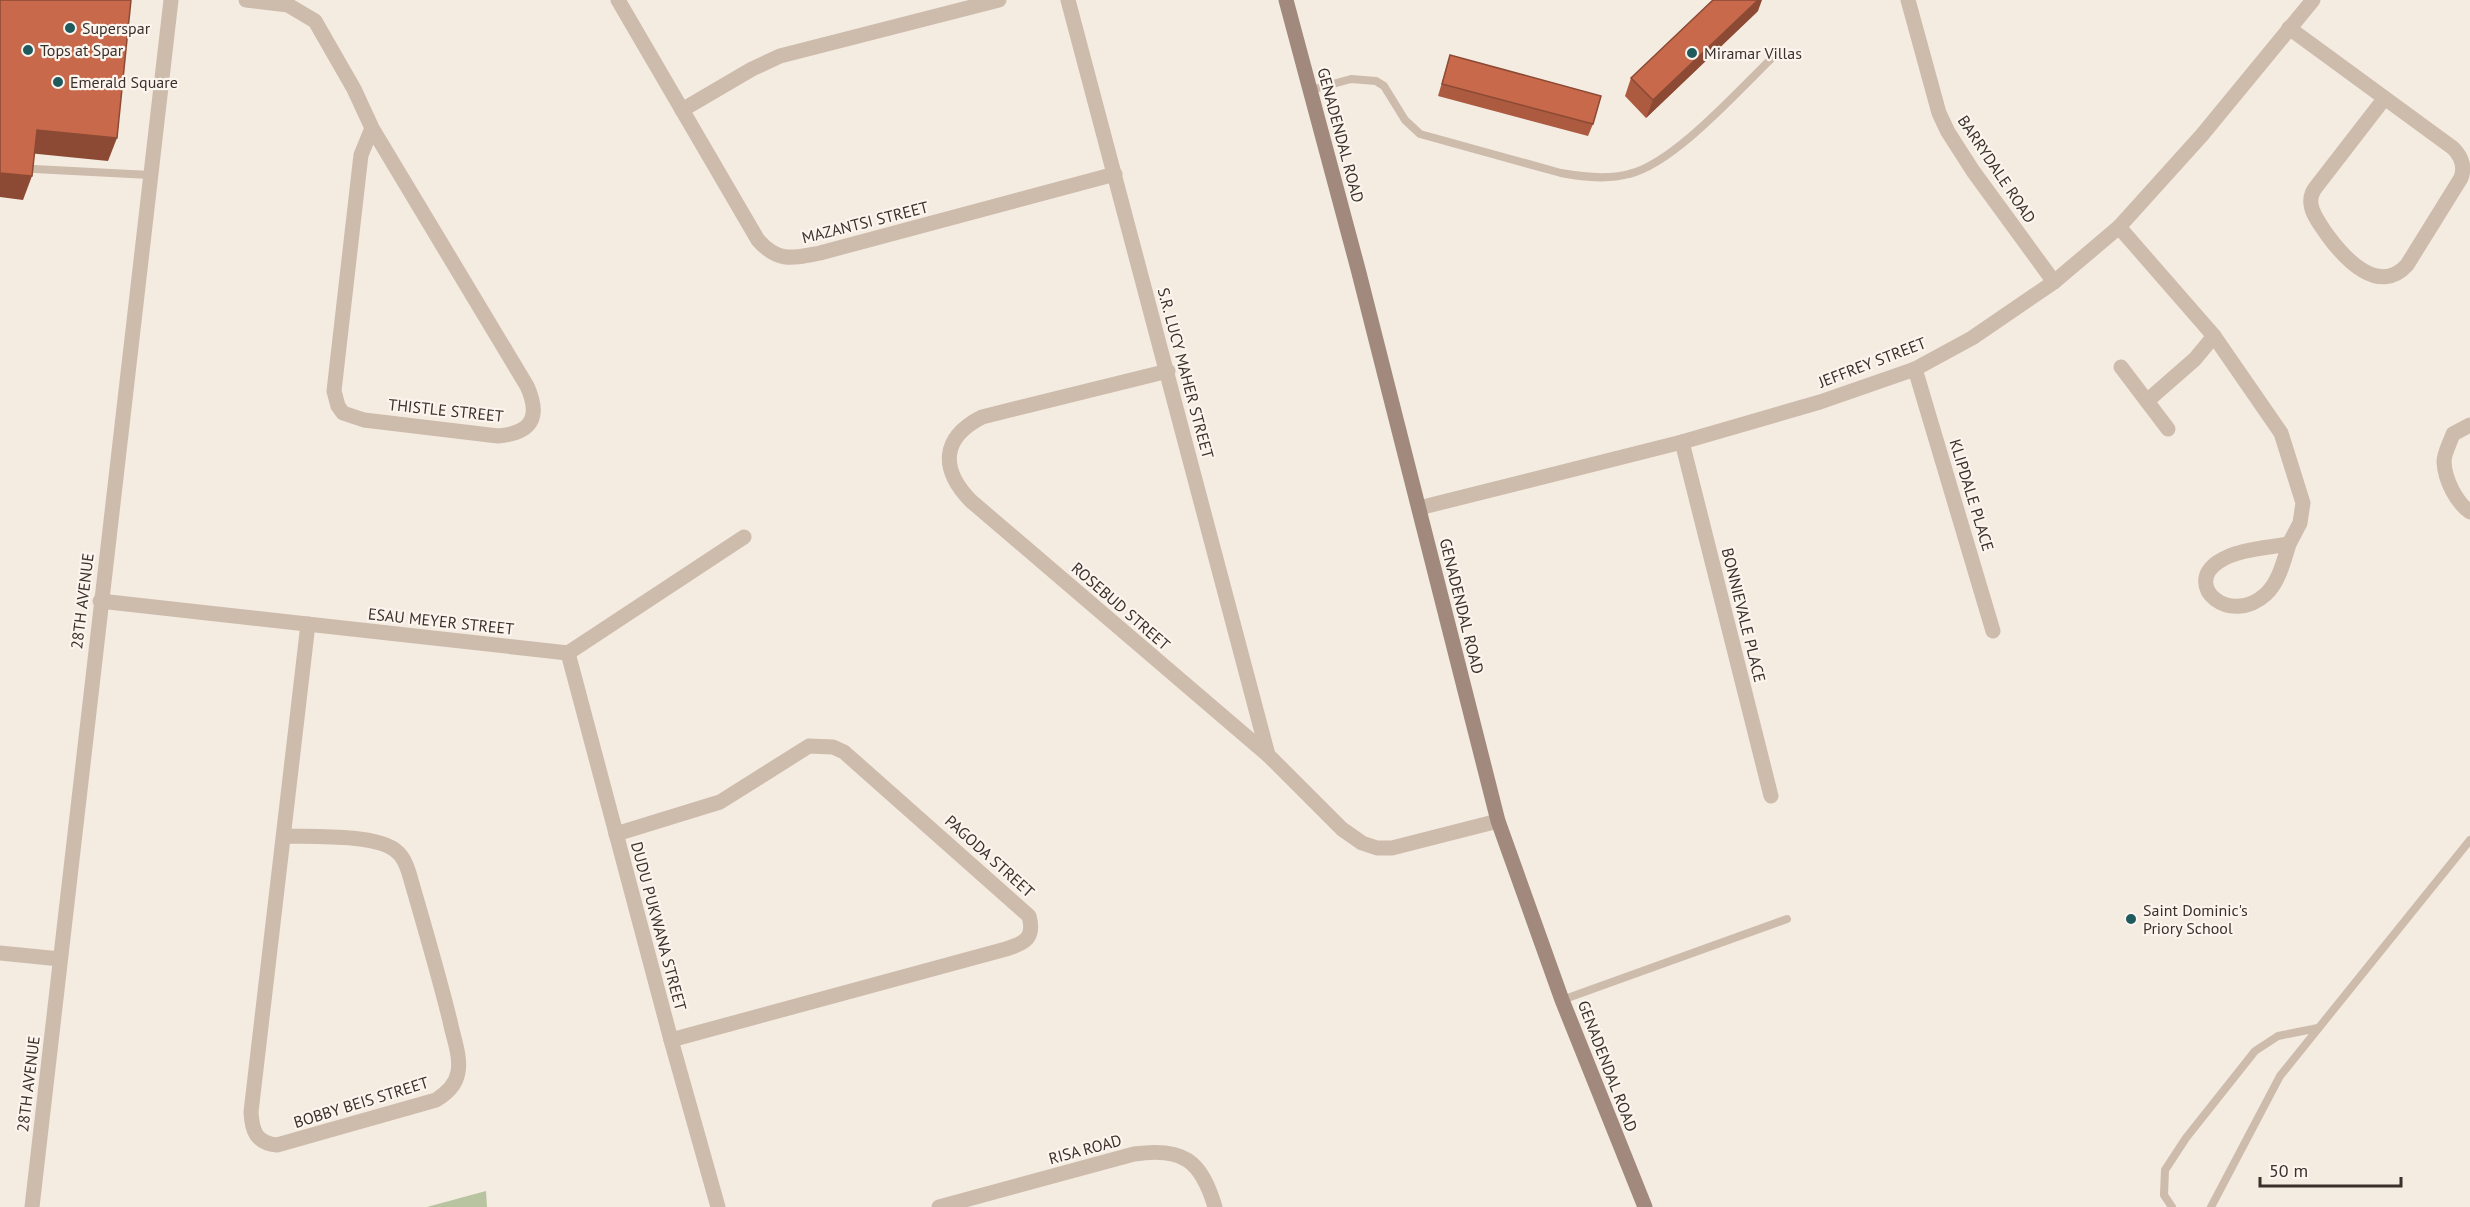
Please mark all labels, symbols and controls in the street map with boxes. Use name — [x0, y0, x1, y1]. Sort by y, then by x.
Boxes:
place label: Superspar — [82, 18, 151, 38]
marker: Superspar — [63, 21, 77, 35]
place label: Tops at Spar — [40, 40, 124, 60]
marker: Tops at Spar — [21, 43, 35, 57]
place label: Miramar Villas — [1704, 43, 1802, 63]
marker: Miramar Villas — [1685, 46, 1699, 60]
street label: GENADENDAL ROAD — [1313, 65, 1369, 205]
place label: Emerald Square — [70, 72, 178, 92]
marker: Emerald Square — [51, 75, 65, 89]
street label: BARRYDALE ROAD — [1954, 111, 2040, 227]
street label: MAZANTSI STREET — [800, 197, 930, 247]
street label: S.R. LUCY MAHER STREET — [1154, 285, 1218, 461]
street label: JEFFREY STREET — [1814, 332, 1929, 392]
street label: THISTLE STREET — [387, 394, 505, 426]
street label: KLIPDALE PLACE — [1945, 437, 1999, 553]
street label: GENADENDAL ROAD — [1436, 536, 1488, 676]
street label: BONNIEVALE PLACE — [1718, 546, 1770, 684]
street label: 28TH AVENUE — [66, 552, 98, 650]
street label: ROSEBUD STREET — [1068, 558, 1175, 654]
street label: ESAU MEYER STREET — [367, 603, 515, 639]
street label: PAGODA STREET — [941, 811, 1039, 902]
street label: DUDU PUKWANA STREET — [627, 839, 691, 1013]
place label: Saint Dominic's Priory School — [2143, 900, 2248, 938]
marker: Saint Dominic's Priory School — [2124, 912, 2138, 926]
street label: GENADENDAL ROAD — [1574, 998, 1642, 1134]
street label: 28TH AVENUE — [12, 1035, 44, 1133]
street label: BOBBY BEIS STREET — [291, 1072, 431, 1132]
street label: RISA ROAD — [1046, 1130, 1124, 1168]
scale bar — [2260, 1150, 2401, 1188]
text: 50 m — [2269, 1159, 2308, 1182]

